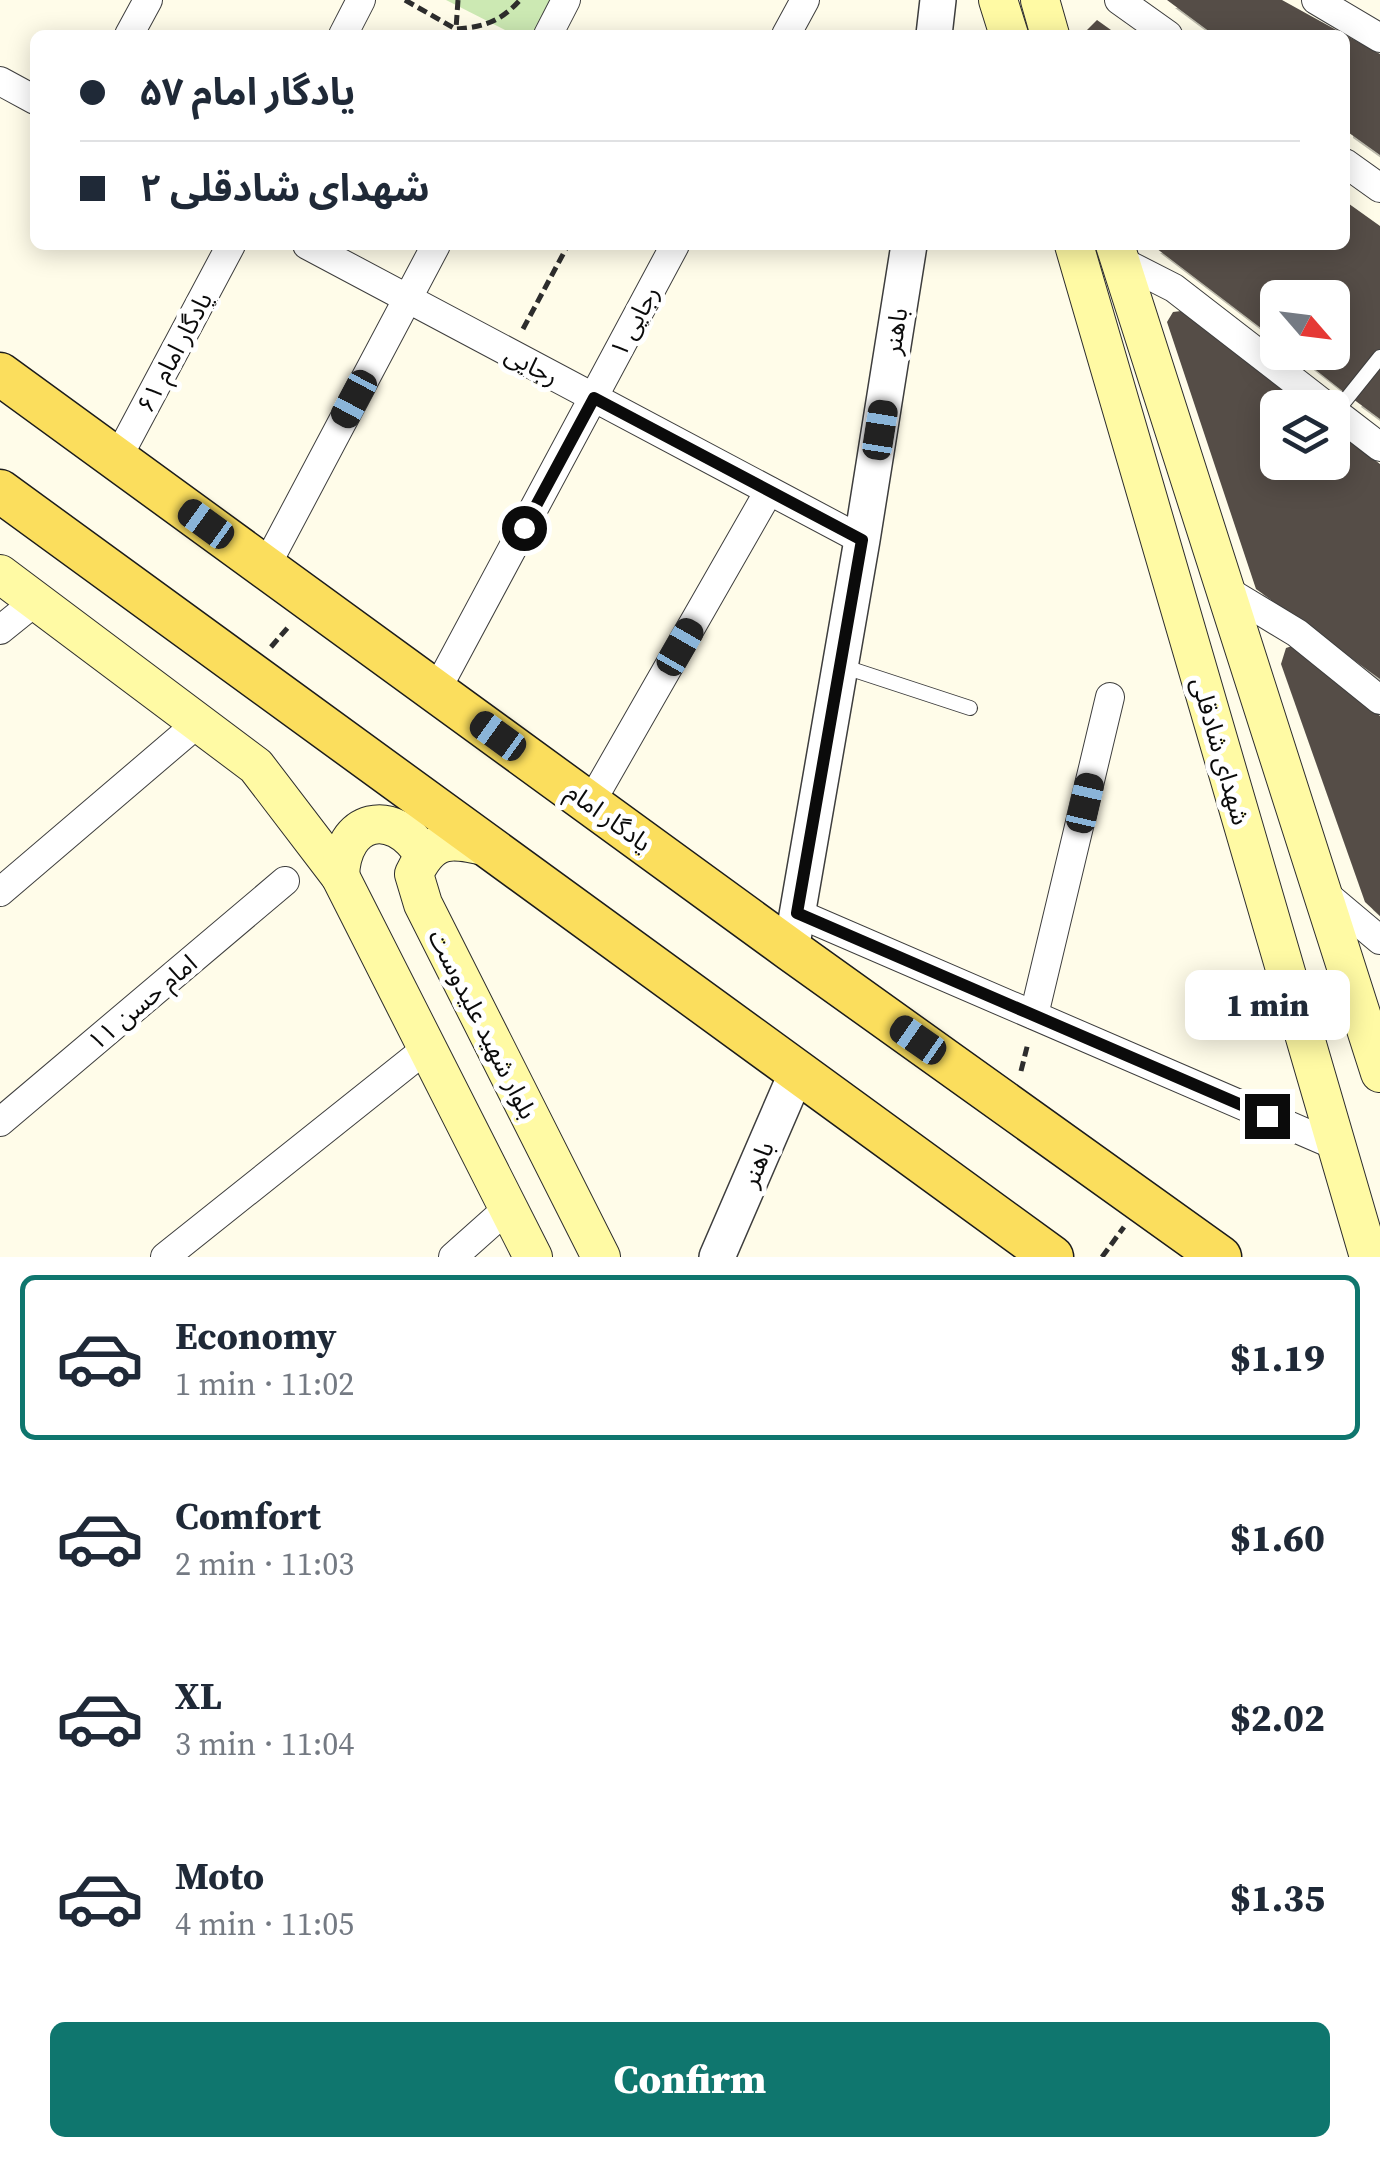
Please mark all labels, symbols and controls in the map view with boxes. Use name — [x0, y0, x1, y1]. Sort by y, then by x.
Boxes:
text: یادگار امام ۵۷ — [140, 66, 355, 118]
text: شهدای شادقلی ۲ — [140, 162, 430, 214]
street label: رجایی ۱ — [601, 279, 667, 363]
north arrow — [1260, 280, 1350, 370]
map controls — [1260, 280, 1350, 480]
street label: یادگار امام ۶۱ — [128, 286, 223, 420]
street label: باهنر — [874, 305, 915, 358]
street label: رجایی — [499, 337, 565, 393]
car — [327, 365, 381, 433]
button: layers — [1260, 390, 1350, 480]
car — [860, 398, 900, 462]
car — [173, 494, 239, 554]
route start — [502, 506, 547, 551]
car — [652, 614, 708, 680]
street label: شهدای شادقلی — [1184, 673, 1258, 829]
car — [465, 706, 531, 766]
car — [1064, 770, 1106, 836]
street label: یادگار امام — [558, 775, 659, 862]
street label: بلوار شهید علیدوست — [421, 923, 545, 1125]
street label: امام حسن ۱۱ — [80, 946, 206, 1060]
callout: 1 min — [1184, 971, 1350, 1041]
text: 1 min — [1226, 983, 1309, 1027]
car — [885, 1011, 951, 1069]
route end — [1245, 1094, 1290, 1139]
street label: باهنر — [732, 1136, 782, 1193]
text: Economy — [175, 1310, 337, 1362]
icon: car — [55, 1313, 145, 1403]
text: $1.19 — [1230, 1332, 1325, 1384]
text: 1 min · 11:02 — [175, 1362, 354, 1406]
text: Comfort — [175, 1490, 321, 1542]
icon: car — [55, 1493, 145, 1583]
text: $1.60 — [1230, 1512, 1325, 1564]
text: 2 min · 11:03 — [175, 1542, 354, 1586]
text: XL — [175, 1670, 222, 1722]
icon: car — [55, 1673, 145, 1763]
text: $2.02 — [1230, 1692, 1325, 1744]
text: 3 min · 11:04 — [175, 1722, 354, 1766]
text: Moto — [175, 1850, 264, 1902]
icon: car — [55, 1853, 145, 1943]
text: $1.35 — [1230, 1872, 1325, 1924]
text: 4 min · 11:05 — [175, 1902, 354, 1946]
button: Confirm — [50, 2022, 1330, 2137]

